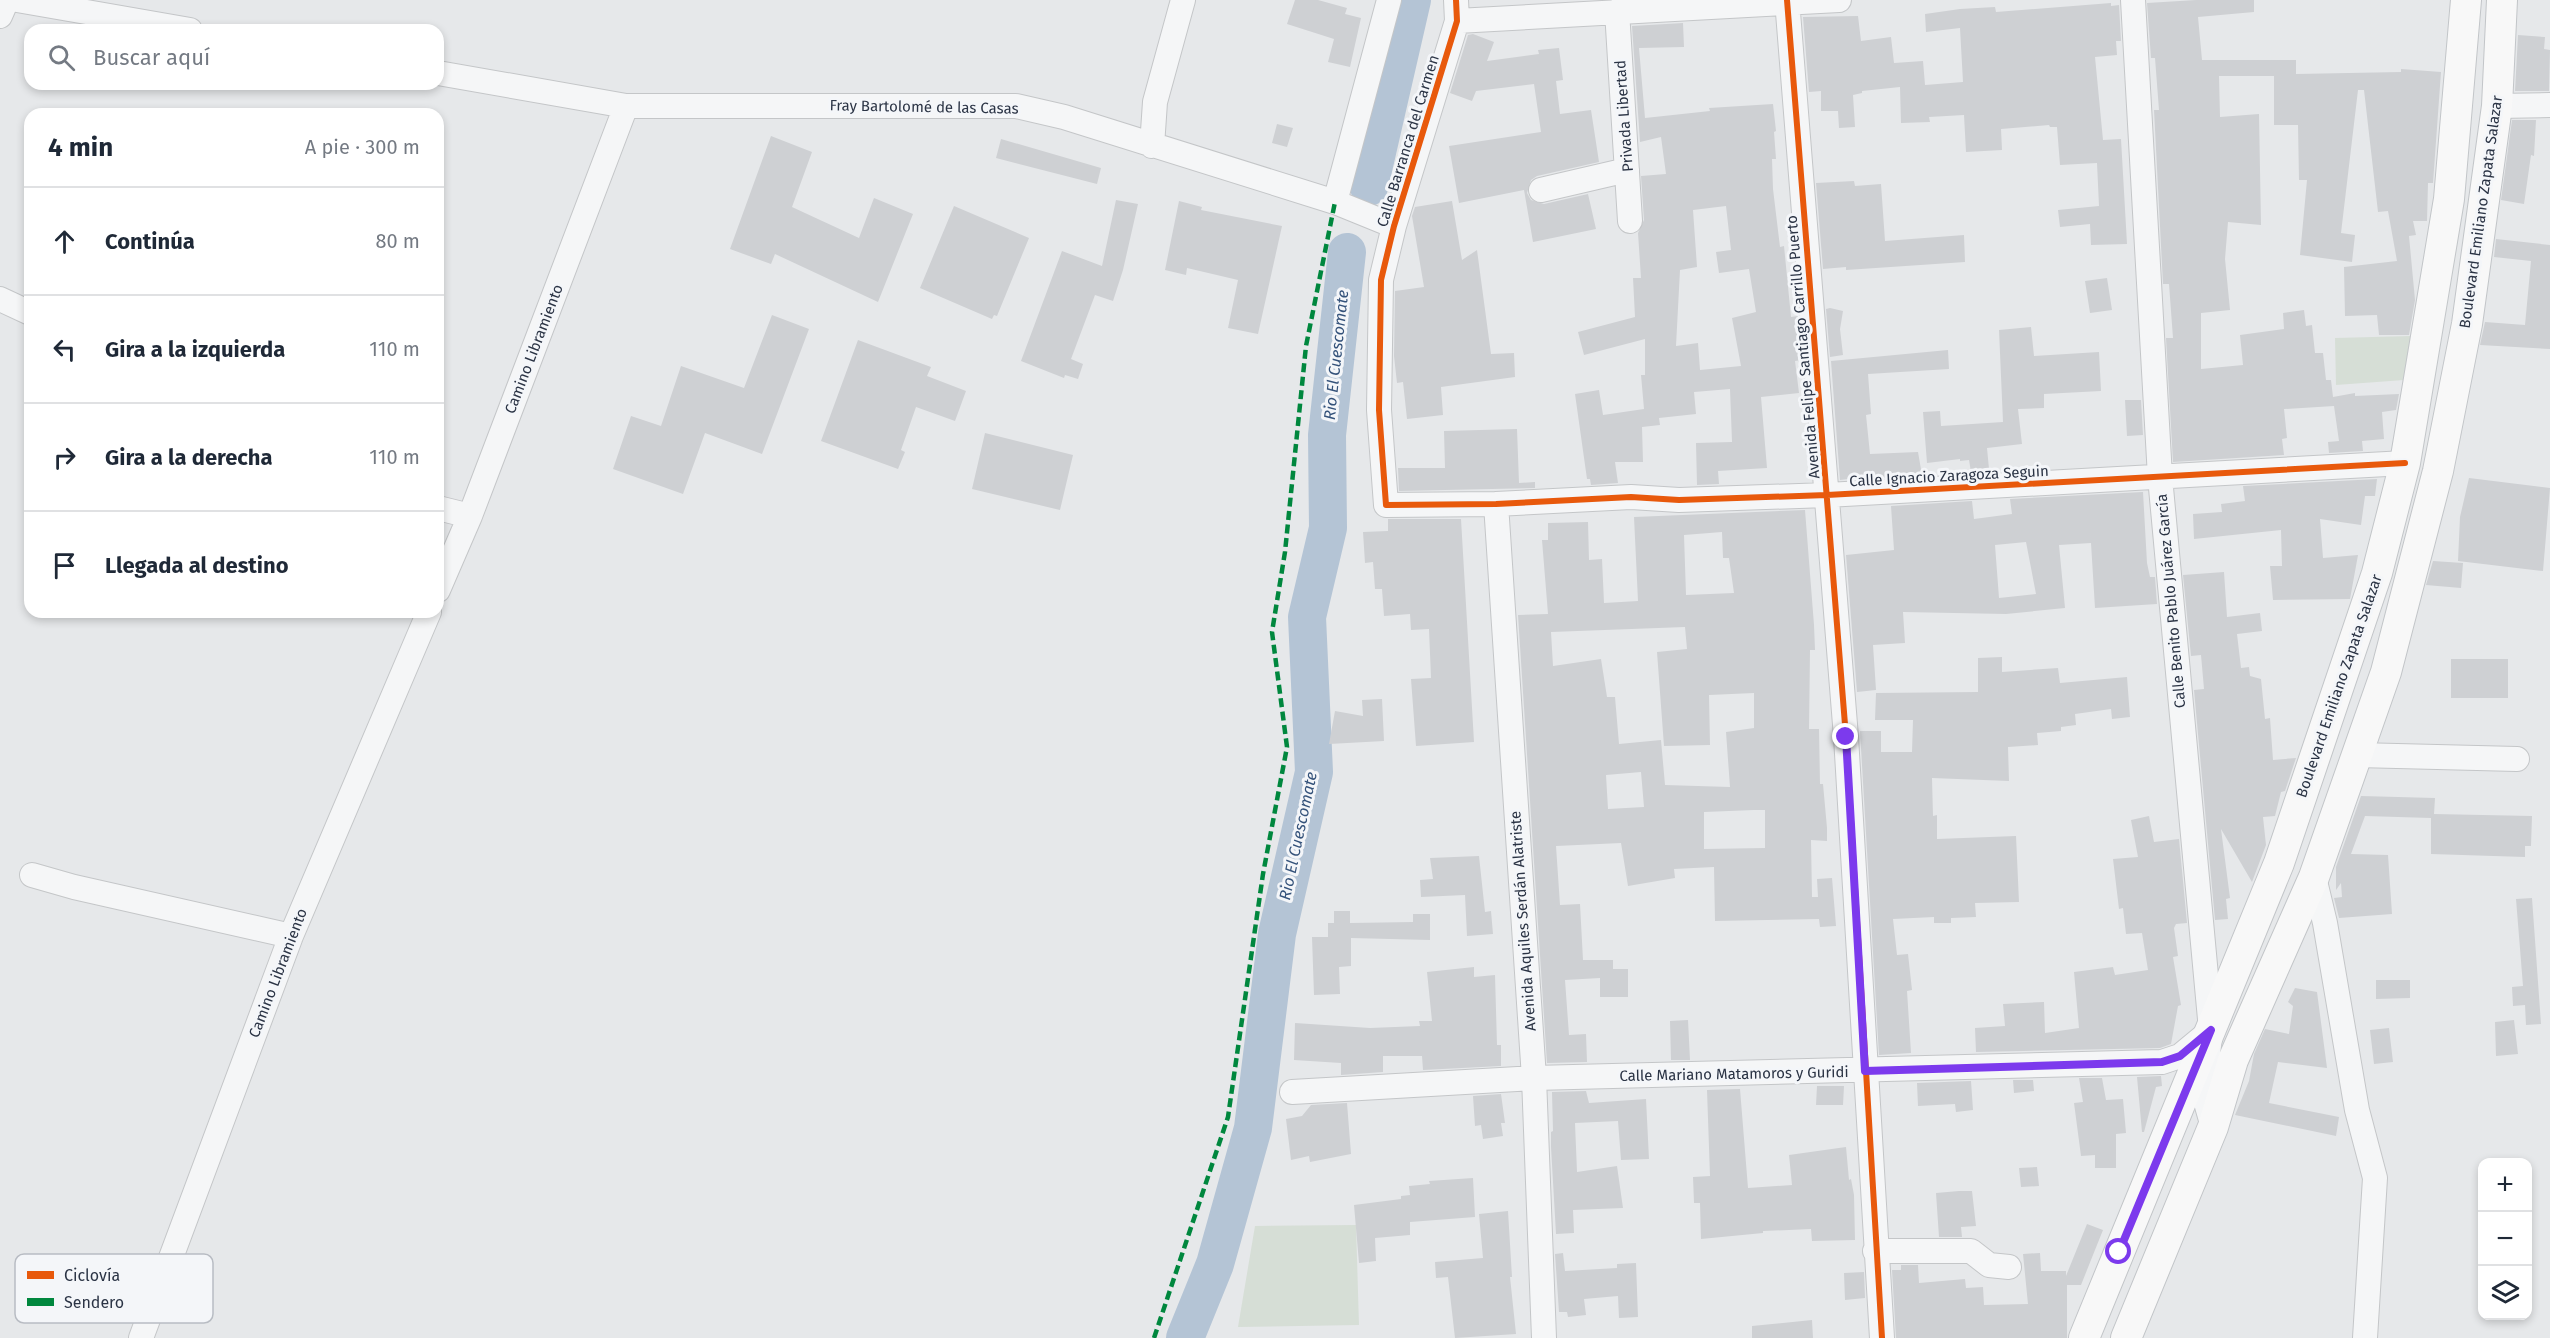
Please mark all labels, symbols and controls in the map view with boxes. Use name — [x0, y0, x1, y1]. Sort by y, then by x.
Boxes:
search box — [24, 24, 444, 90]
icon: search — [45, 41, 78, 74]
text: Buscar aquí — [93, 44, 210, 71]
street label: Calle Barranca del Carmen — [1373, 53, 1443, 229]
street label: Privada Libertad — [1611, 60, 1637, 172]
street label: Boulevard Emiliano Zapata Salazar — [2456, 94, 2506, 330]
street label: Fray Bartolomé de las Casas — [829, 96, 1019, 118]
text: 4 min — [48, 132, 113, 163]
text: A pie · 300 m — [305, 135, 420, 159]
street label: Avenida Felipe Santiago Carrillo Puerto — [1783, 214, 1823, 480]
icon: ahead — [48, 225, 81, 258]
text: Continúa — [105, 228, 195, 255]
text: 80 m — [375, 229, 420, 253]
street label: Camino Libramiento — [501, 282, 567, 416]
water label: Rio El Cuescomate — [1320, 289, 1352, 421]
icon: left — [48, 333, 81, 366]
text: Gira a la izquierda — [105, 336, 285, 363]
text: 110 m — [369, 337, 420, 361]
icon: right — [48, 441, 81, 474]
text: Gira a la derecha — [105, 444, 273, 471]
text: 110 m — [369, 445, 420, 469]
street label: Calle Ignacio Zaragoza Seguin — [1849, 462, 2049, 490]
street label: Calle Benito Pablo Juárez García — [2153, 493, 2189, 709]
icon: arrive — [48, 549, 81, 582]
text: Llegada al destino — [105, 552, 289, 579]
street label: Boulevard Emiliano Zapata Salazar — [2292, 572, 2386, 800]
route end — [1832, 723, 1858, 749]
water label: Rio El Cuescomate — [1275, 770, 1321, 902]
street label: Avenida Aquiles Serdán Alatriste — [1506, 810, 1540, 1032]
street label: Camino Libramiento — [245, 906, 311, 1040]
street label: Calle Mariano Matamoros y Guridi — [1619, 1063, 1849, 1085]
map controls — [2478, 1158, 2532, 1320]
button: + — [2478, 1158, 2532, 1212]
button: − — [2478, 1212, 2532, 1266]
route start — [2105, 1238, 2131, 1264]
legend — [15, 1254, 213, 1323]
text: Ciclovía — [64, 1266, 120, 1285]
button: layers — [2478, 1266, 2532, 1320]
text: Sendero — [64, 1293, 124, 1312]

